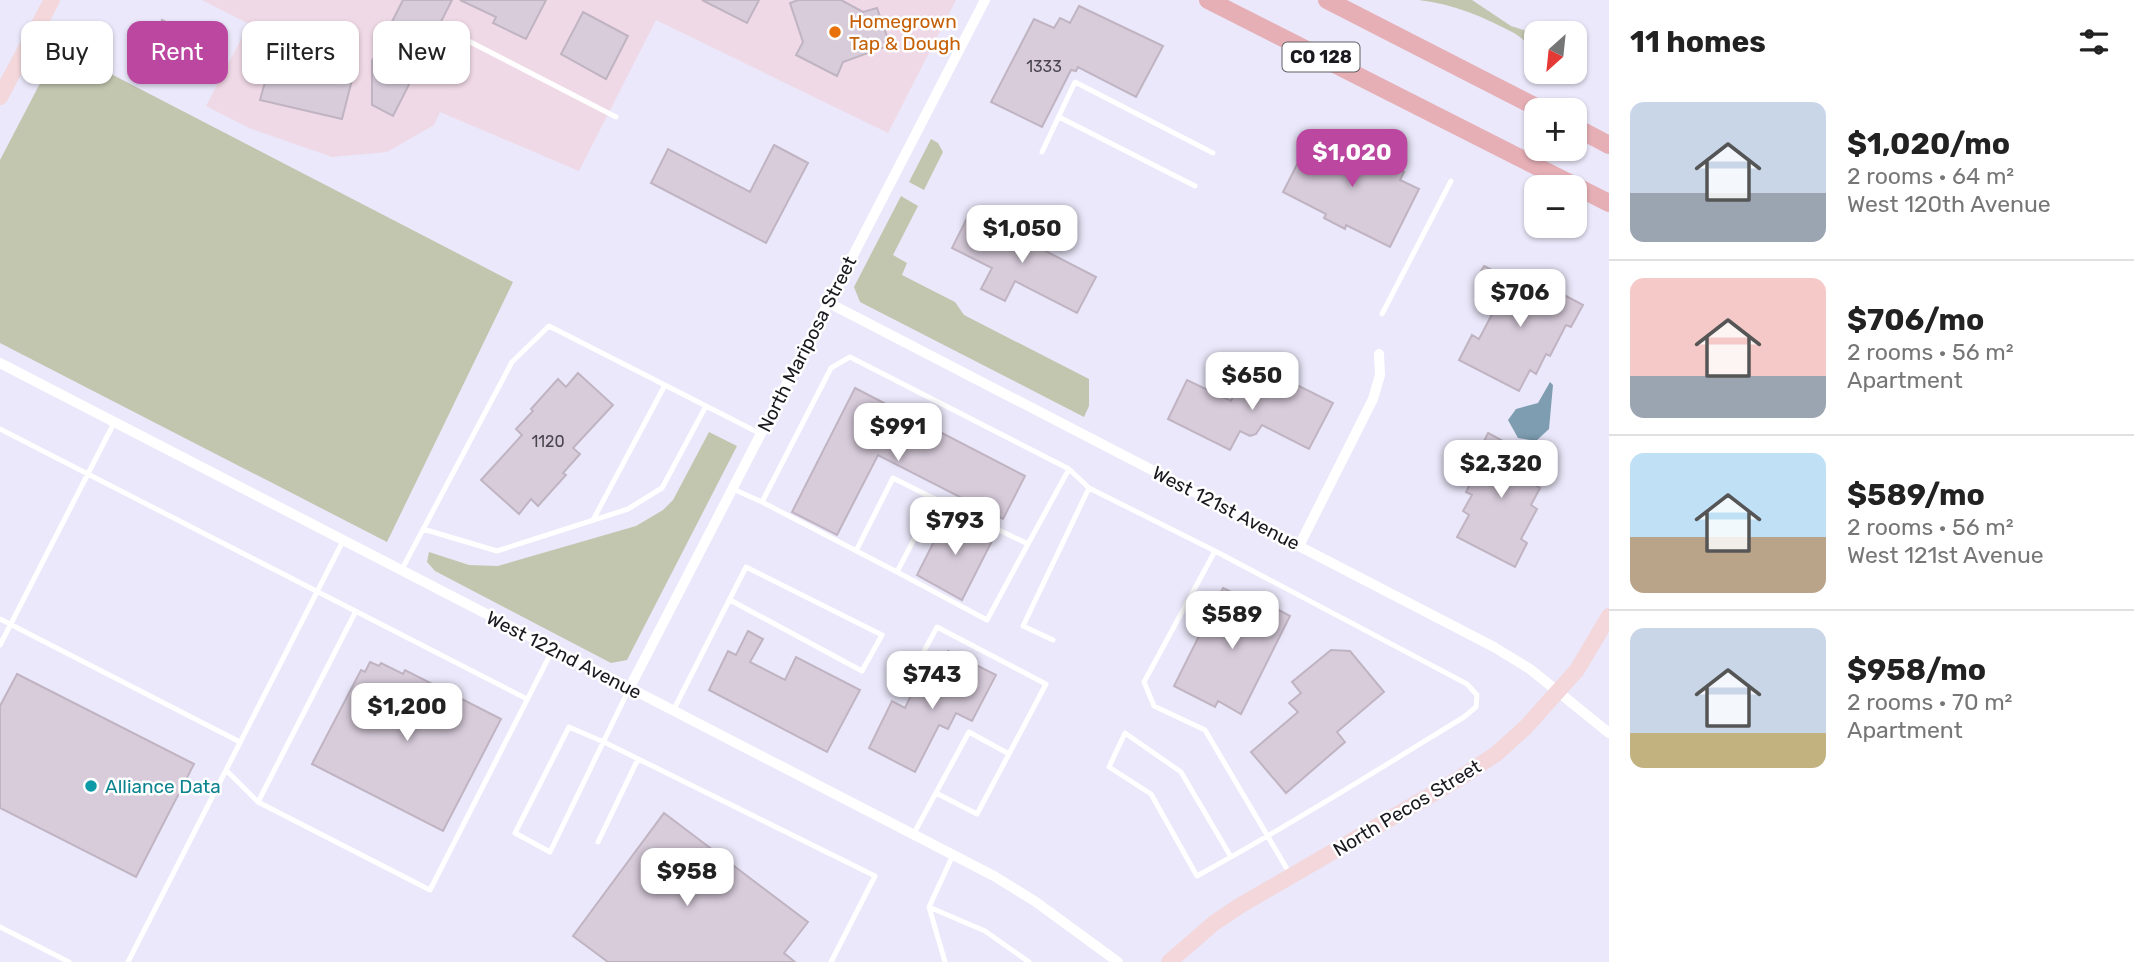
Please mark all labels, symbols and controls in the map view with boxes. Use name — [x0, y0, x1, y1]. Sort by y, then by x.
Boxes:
place label: Homegrown Tap & Dough — [849, 10, 961, 55]
chip: Buy — [21, 21, 113, 84]
chip: Rent — [127, 21, 228, 84]
chip: Filters — [242, 21, 359, 84]
chip: New — [373, 21, 470, 84]
north arrow — [1524, 21, 1587, 84]
map controls — [1524, 21, 1587, 238]
icon: filters — [2075, 23, 2113, 61]
marker: Homegrown Tap & Dough — [827, 24, 843, 40]
text: 11 homes — [1630, 24, 1766, 60]
road number: CO 128 — [1282, 42, 1360, 72]
house number: 1333 — [1026, 57, 1062, 76]
button: + — [1524, 98, 1587, 161]
text: $1,020/mo — [1847, 126, 2010, 162]
pin: $1,020 — [1295, 130, 1409, 189]
icon: home — [1686, 130, 1770, 214]
text: $1,020 — [1312, 138, 1392, 166]
text: 2 rooms · 64 m² — [1847, 162, 2014, 190]
button: − — [1524, 175, 1587, 238]
text: West 120th Avenue — [1847, 190, 2051, 218]
pin: $1,050 — [965, 205, 1079, 265]
text: $1,050 — [982, 214, 1062, 242]
street label: North Mariposa Street — [753, 252, 862, 436]
pin: $706 — [1479, 270, 1561, 329]
text: $706 — [1490, 278, 1550, 306]
text: $706/mo — [1847, 302, 1984, 338]
icon: home — [1686, 306, 1770, 390]
text: 2 rooms · 56 m² — [1847, 338, 2014, 366]
pin: $650 — [1211, 352, 1293, 412]
text: $650 — [1222, 361, 1282, 389]
text: Apartment — [1847, 366, 1963, 394]
pin: $991 — [857, 404, 939, 463]
text: $991 — [870, 412, 926, 440]
house number: 1120 — [531, 432, 565, 451]
pin: $2,320 — [1444, 440, 1558, 500]
text: $2,320 — [1460, 449, 1542, 477]
street label: West 121st Avenue — [1148, 461, 1304, 555]
text: $589/mo — [1847, 477, 1985, 513]
icon: home — [1686, 481, 1770, 565]
pin: $793 — [914, 498, 996, 557]
text: $793 — [926, 506, 984, 534]
text: 2 rooms · 56 m² — [1847, 513, 2014, 541]
text: West 121st Avenue — [1847, 541, 2044, 569]
pin: $589 — [1191, 592, 1273, 651]
text: $589 — [1202, 600, 1262, 628]
street label: West 122nd Avenue — [483, 606, 645, 704]
pin: $743 — [891, 652, 973, 711]
text: $958/mo — [1847, 652, 1986, 688]
icon: home — [1686, 656, 1770, 740]
text: $743 — [903, 660, 961, 688]
pin: $1,200 — [350, 684, 464, 743]
text: 2 rooms · 70 m² — [1847, 688, 2012, 716]
text: $1,200 — [367, 692, 447, 720]
text: Apartment — [1847, 716, 1963, 744]
street label: North Pecos Street — [1329, 754, 1486, 861]
place label: Alliance Data — [105, 775, 221, 798]
marker: Alliance Data — [83, 778, 99, 794]
pin: $958 — [646, 848, 728, 908]
text: $958 — [657, 857, 717, 885]

